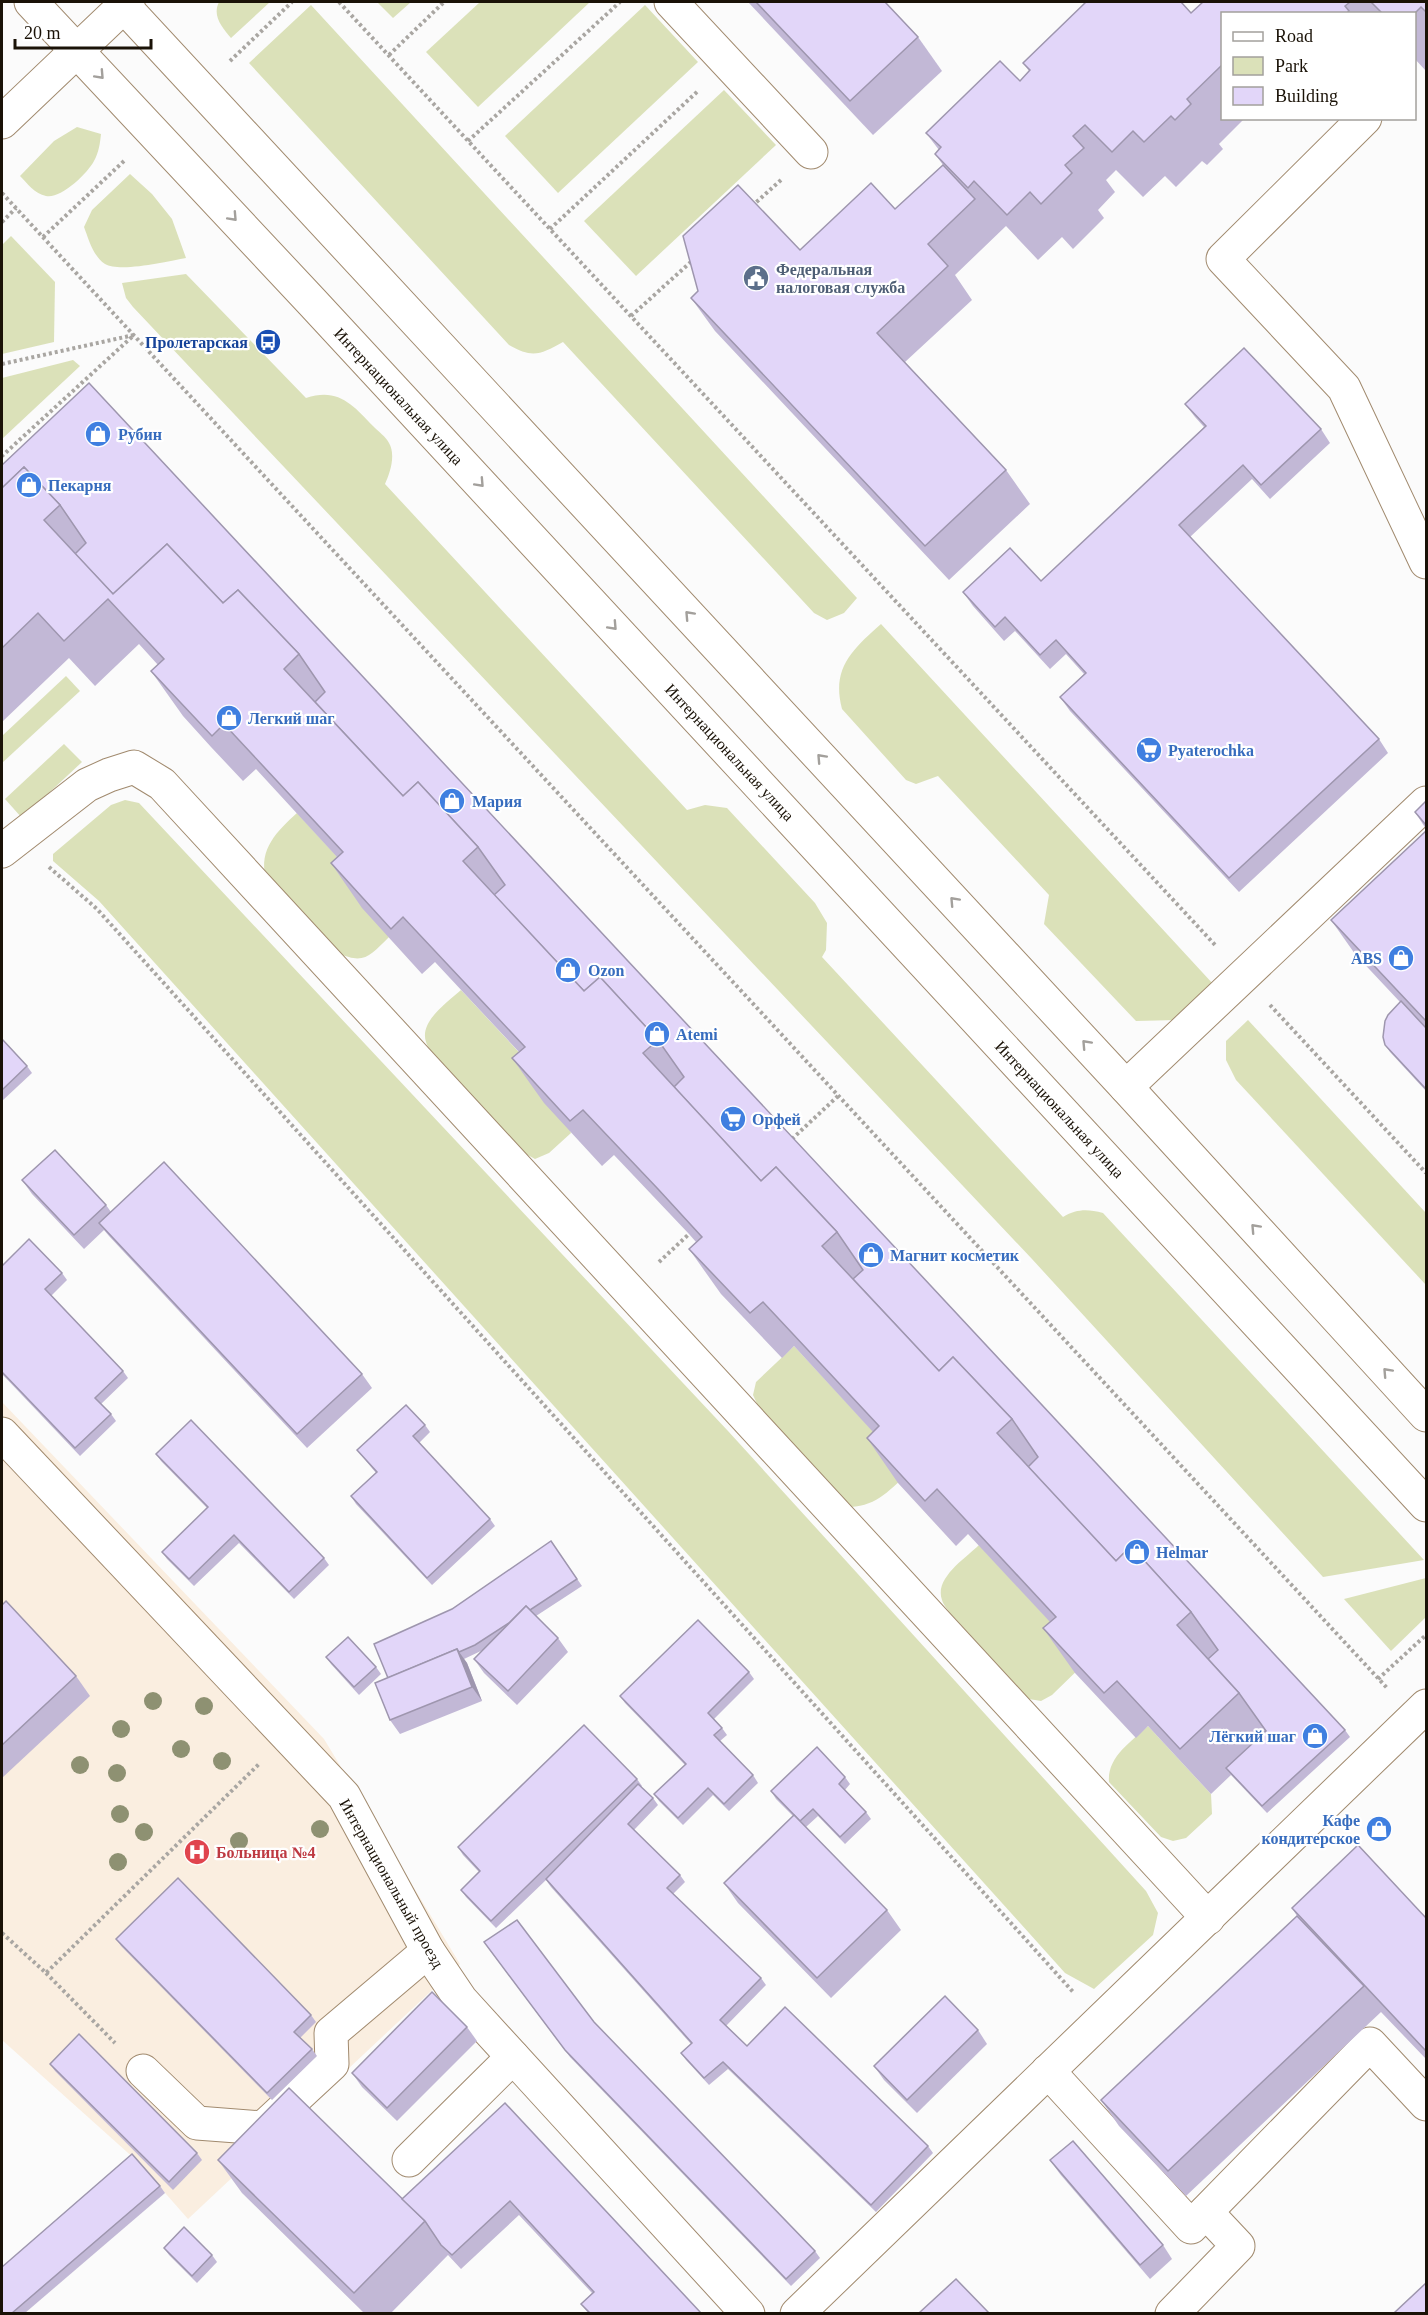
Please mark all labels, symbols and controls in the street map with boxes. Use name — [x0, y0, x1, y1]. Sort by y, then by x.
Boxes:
scale bar — [15, 12, 152, 50]
legend — [1221, 12, 1416, 120]
text: 20 m — [24, 23, 61, 43]
text: Road — [1275, 26, 1313, 46]
text: Park — [1275, 56, 1308, 76]
one-way arrow — [93, 68, 104, 79]
text: Building — [1275, 86, 1338, 106]
one-way arrow — [226, 211, 237, 221]
place label: Федеральная налоговая служба — [776, 261, 905, 297]
public building icon: Федеральная налоговая служба — [741, 263, 771, 293]
street label: Интернациональная улица — [330, 324, 466, 469]
bus stop icon: Пролетарская — [253, 327, 283, 357]
place label: Пролетарская — [145, 334, 248, 352]
shop icon: Рубин — [83, 419, 113, 449]
place label: Рубин — [118, 426, 162, 444]
shop icon: Пекарня — [14, 470, 44, 500]
one-way arrow — [473, 476, 484, 487]
place label: Пекарня — [48, 477, 112, 495]
one-way arrow — [685, 612, 696, 622]
one-way arrow — [605, 619, 616, 630]
street label: Интернациональная улица — [661, 680, 797, 825]
shop icon: Легкий шаг — [214, 703, 244, 733]
place label: Легкий шаг — [248, 710, 335, 727]
supermarket icon: Pyaterochka — [1134, 735, 1164, 765]
place label: Pyaterochka — [1168, 742, 1254, 760]
one-way arrow — [817, 755, 828, 765]
shop icon: Мария — [437, 786, 467, 816]
place label: Мария — [472, 793, 522, 811]
one-way arrow — [950, 898, 961, 908]
shop icon: ABS — [1386, 943, 1416, 973]
place label: ABS — [1351, 950, 1382, 967]
shop icon: Ozon — [553, 955, 583, 985]
place label: Ozon — [588, 962, 625, 979]
shop icon: Atemi — [642, 1019, 672, 1049]
place label: Atemi — [676, 1026, 718, 1043]
street label: Интернациональная улица — [991, 1037, 1127, 1182]
one-way arrow — [1083, 1041, 1094, 1052]
supermarket icon: Орфей — [718, 1104, 748, 1134]
place label: Орфей — [752, 1111, 801, 1129]
one-way arrow — [1251, 1224, 1262, 1235]
shop icon: Магнит косметик — [856, 1240, 886, 1270]
place label: Магнит косметик — [890, 1247, 1020, 1264]
one-way arrow — [1383, 1368, 1394, 1379]
shop icon: Helmar — [1122, 1537, 1152, 1567]
place label: Helmar — [1156, 1544, 1208, 1561]
shop icon: Лёгкий шаг — [1300, 1721, 1330, 1751]
place label: Лёгкий шаг — [1209, 1728, 1296, 1745]
street label: Интернациональный проезд — [335, 1796, 447, 1971]
place label: Кафе кондитерское — [1261, 1812, 1360, 1848]
shop icon: Кафе кондитерское — [1364, 1814, 1394, 1844]
hospital icon: Больница №4 — [182, 1837, 212, 1867]
place label: Больница №4 — [216, 1844, 316, 1861]

